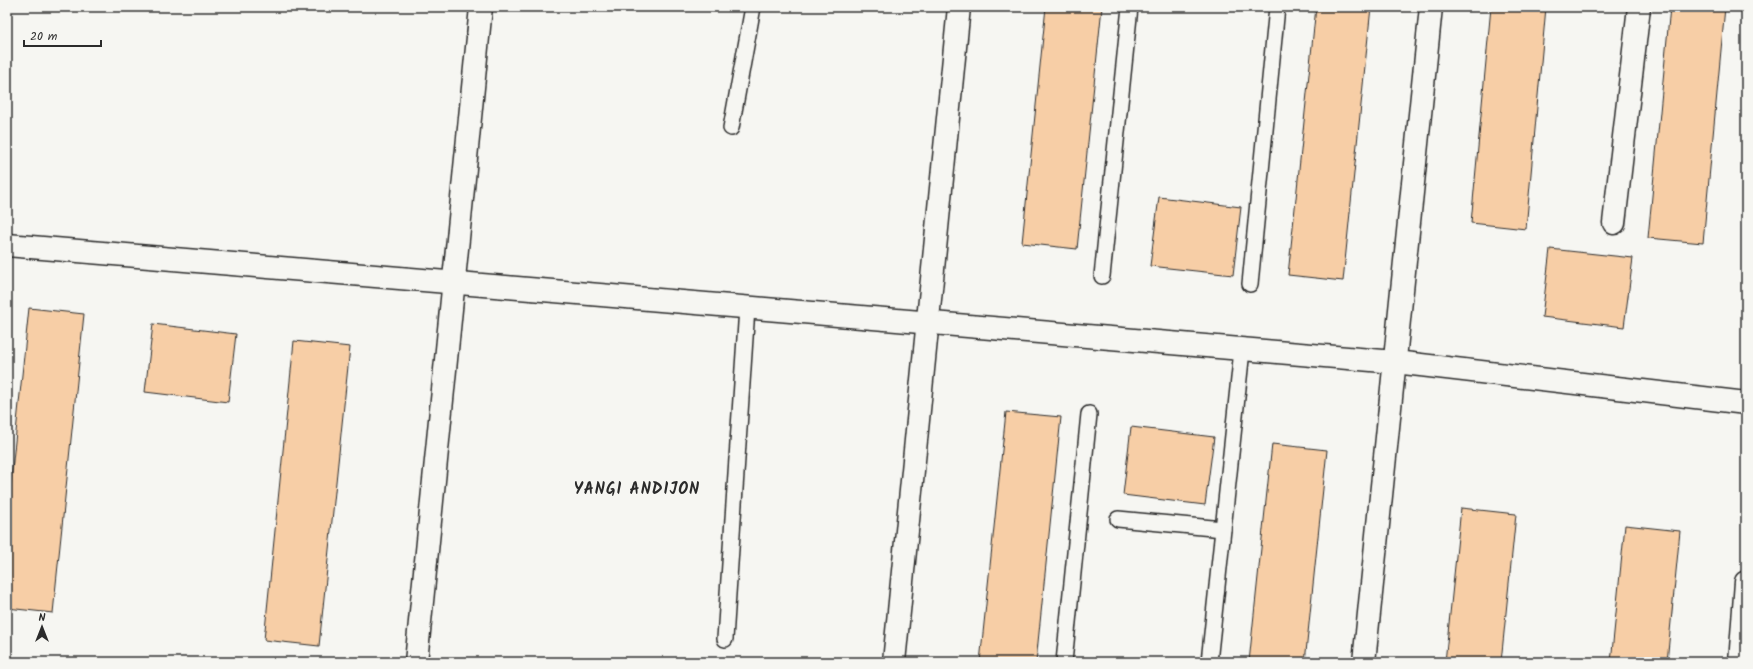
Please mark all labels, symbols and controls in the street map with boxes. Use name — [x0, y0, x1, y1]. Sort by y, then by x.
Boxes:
scale bar — [24, 22, 101, 48]
text: 20 m — [30, 27, 58, 46]
district label: YANGI ANDIJON — [574, 477, 700, 502]
north arrow — [22, 607, 62, 647]
text: N — [39, 609, 46, 627]

